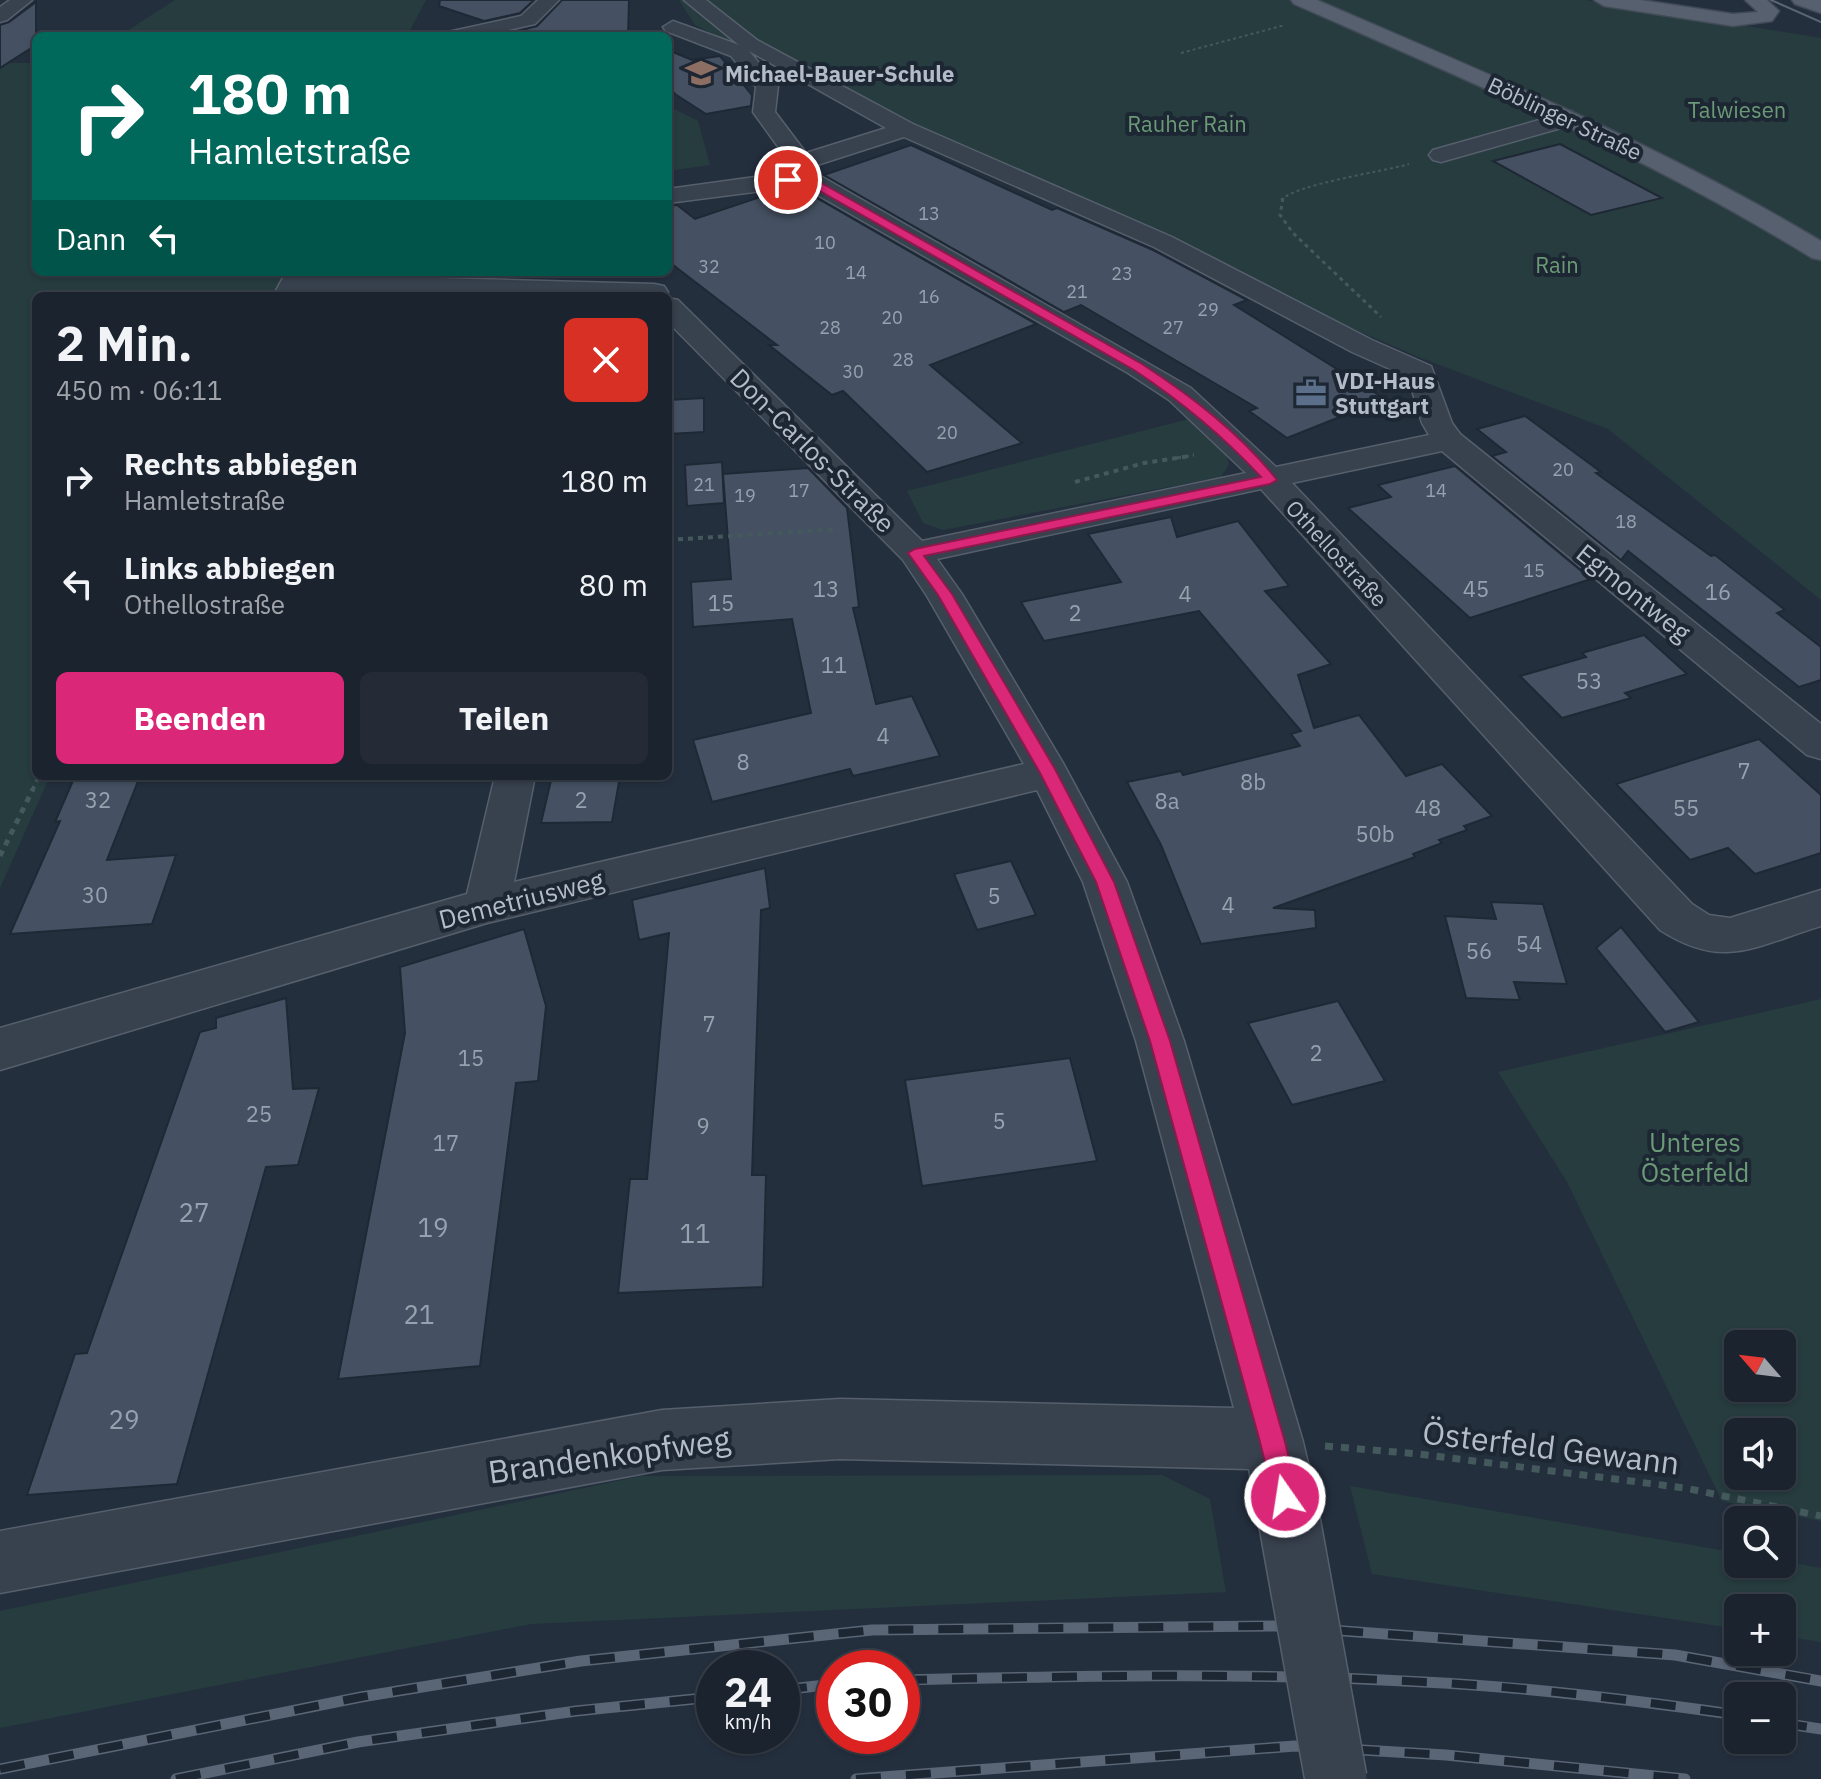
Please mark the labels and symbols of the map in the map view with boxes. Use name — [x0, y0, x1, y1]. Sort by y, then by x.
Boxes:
school or university icon: Michael-Bauer-Schule — [684, 56, 718, 90]
place label: Michael-Bauer-Schule — [725, 59, 954, 88]
street label: Böblinger Straße — [1483, 70, 1647, 166]
park label: Talwiesen — [1688, 95, 1786, 124]
park label: Rauher Rain — [1127, 109, 1247, 138]
pin — [754, 146, 822, 214]
house number: 13 — [918, 202, 940, 225]
house number: 10 — [814, 231, 836, 254]
park label: Rain — [1535, 250, 1579, 279]
house number: 32 — [698, 255, 720, 278]
house number: 14 — [845, 261, 867, 284]
house number: 23 — [1111, 262, 1133, 285]
house number: 21 — [1066, 280, 1088, 303]
house number: 16 — [918, 285, 940, 308]
house number: 29 — [1197, 298, 1219, 321]
house number: 20 — [881, 306, 903, 329]
house number: 28 — [819, 316, 841, 339]
house number: 27 — [1162, 316, 1184, 339]
house number: 28 — [892, 348, 914, 371]
street label: Don-Carlos-Straße — [723, 360, 903, 540]
house number: 30 — [842, 360, 864, 383]
place label: VDI-Haus Stuttgart — [1335, 366, 1435, 420]
office icon: VDI-Haus Stuttgart — [1294, 376, 1328, 410]
house number: 20 — [936, 421, 958, 444]
house number: 20 — [1552, 458, 1574, 481]
house number: 21 — [693, 473, 715, 496]
house number: 17 — [788, 479, 810, 502]
house number: 14 — [1425, 479, 1447, 502]
house number: 19 — [734, 484, 756, 507]
street label: Othellostraße — [1280, 493, 1394, 613]
house number: 18 — [1615, 510, 1637, 533]
street label: Egmontweg — [1570, 535, 1698, 649]
house number: 15 — [1523, 559, 1545, 582]
house number: 13 — [813, 574, 839, 603]
house number: 45 — [1463, 574, 1489, 603]
house number: 16 — [1705, 577, 1731, 606]
house number: 4 — [1178, 579, 1192, 608]
house number: 15 — [708, 588, 734, 617]
house number: 2 — [1068, 598, 1082, 627]
house number: 11 — [821, 650, 847, 679]
house number: 53 — [1576, 666, 1602, 695]
house number: 4 — [876, 721, 890, 750]
house number: 8 — [736, 747, 750, 776]
house number: 7 — [1737, 756, 1751, 785]
house number: 8b — [1240, 767, 1266, 796]
house number: 32 — [85, 785, 111, 814]
house number: 2 — [574, 785, 588, 814]
house number: 8a — [1155, 786, 1180, 815]
house number: 48 — [1415, 793, 1441, 822]
house number: 55 — [1673, 793, 1699, 822]
house number: 50b — [1355, 819, 1395, 848]
street label: Demetriusweg — [435, 862, 607, 936]
house number: 30 — [82, 880, 108, 909]
house number: 5 — [987, 881, 1001, 910]
house number: 4 — [1221, 890, 1235, 919]
house number: 54 — [1516, 929, 1542, 958]
house number: 56 — [1466, 936, 1492, 965]
house number: 7 — [702, 1009, 716, 1038]
house number: 2 — [1309, 1038, 1323, 1067]
house number: 15 — [458, 1043, 484, 1072]
house number: 25 — [246, 1099, 272, 1128]
house number: 5 — [992, 1106, 1006, 1135]
house number: 9 — [696, 1111, 710, 1140]
park label: Unteres Österfeld — [1641, 1125, 1749, 1189]
house number: 17 — [433, 1128, 459, 1157]
house number: 27 — [178, 1195, 210, 1229]
house number: 19 — [417, 1210, 449, 1244]
house number: 11 — [679, 1216, 711, 1250]
house number: 21 — [403, 1297, 435, 1331]
north arrow — [1724, 1330, 1796, 1402]
house number: 29 — [108, 1402, 140, 1436]
street label: Österfeld Gewann — [1420, 1410, 1682, 1484]
street label: Brandenkopfweg — [485, 1417, 733, 1493]
position arrow — [1243, 1455, 1327, 1539]
speed limit sign: 30 — [816, 1650, 920, 1754]

